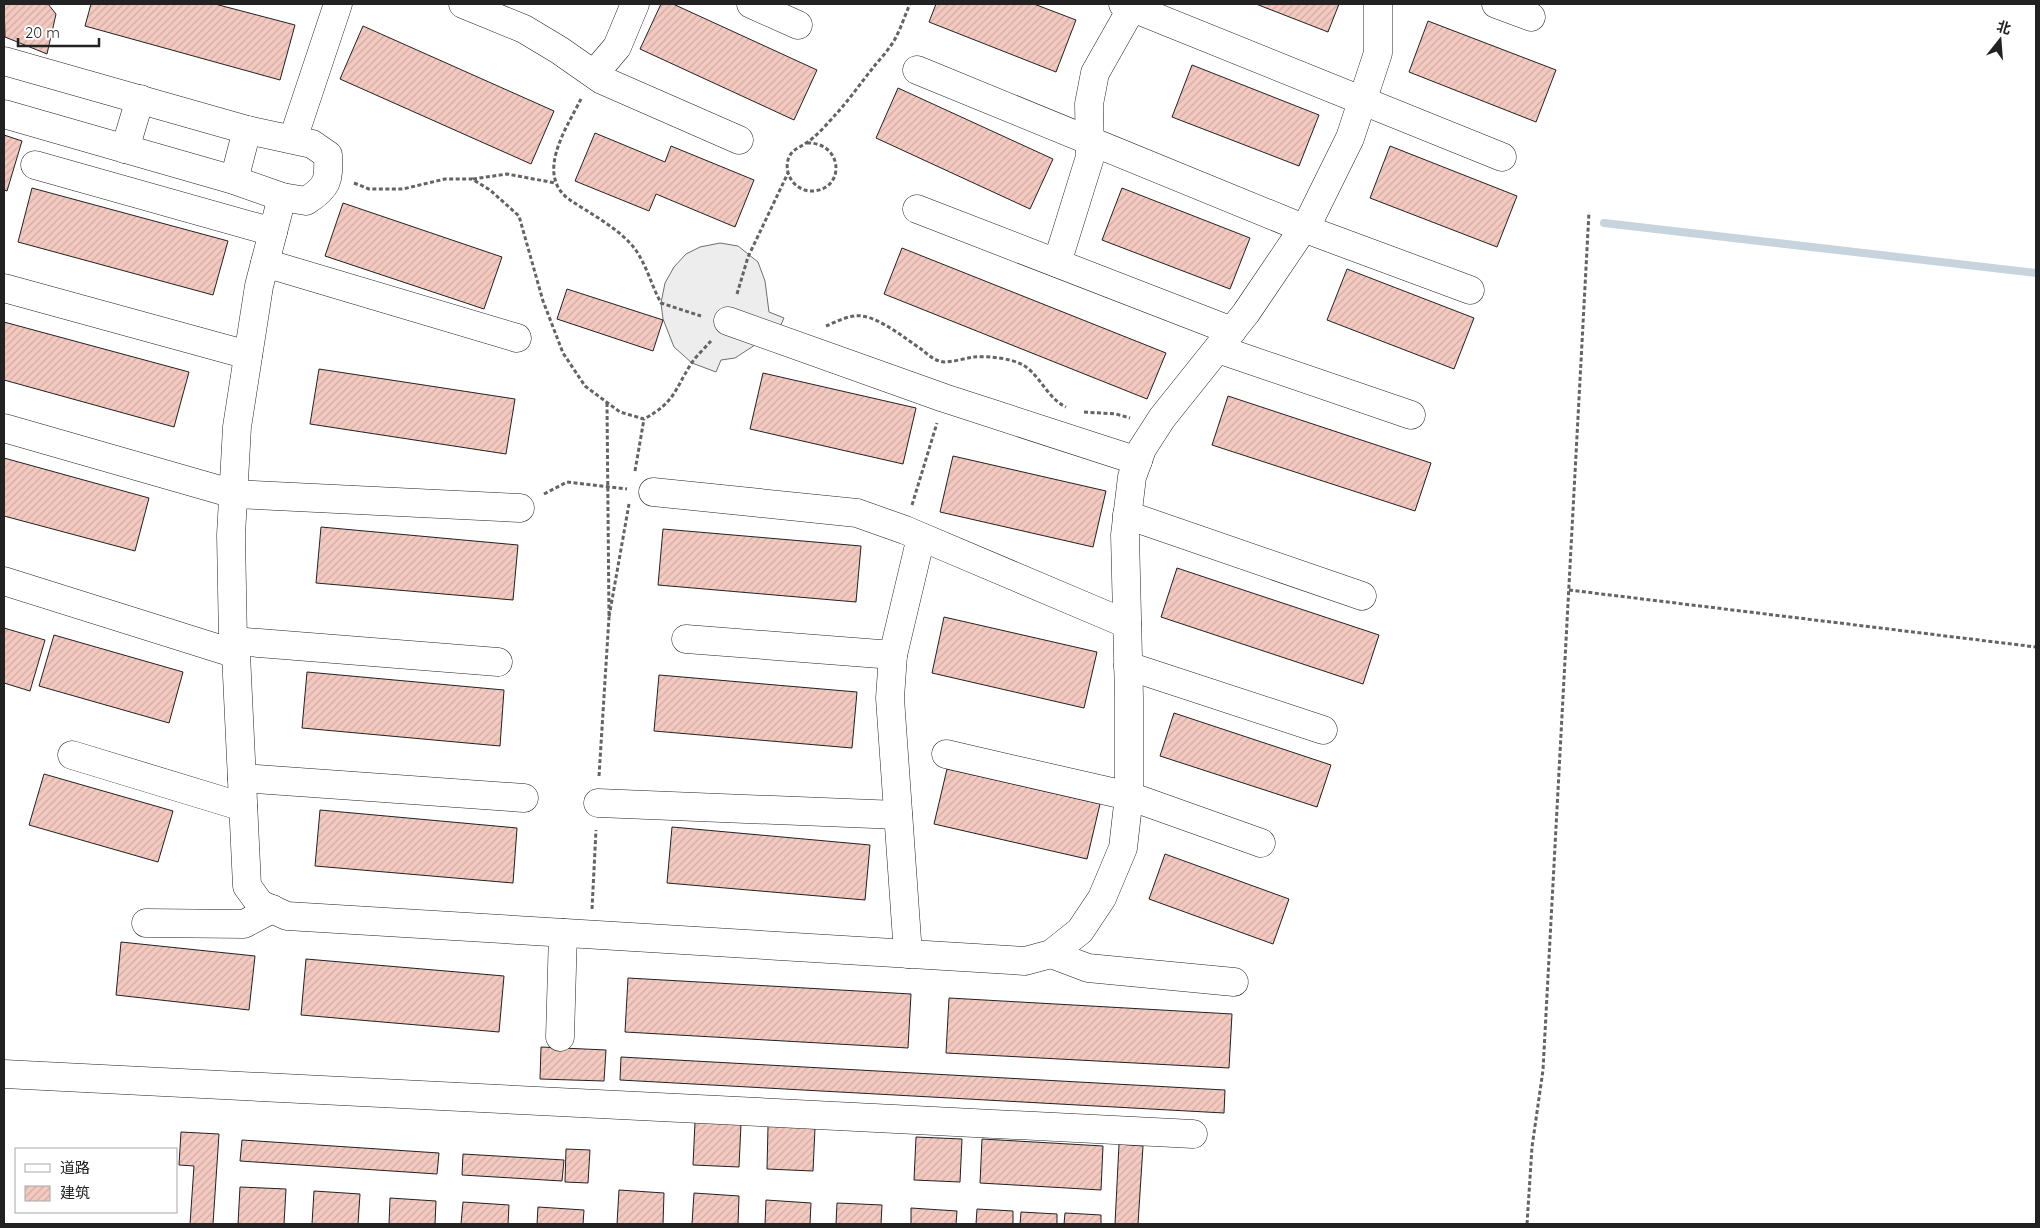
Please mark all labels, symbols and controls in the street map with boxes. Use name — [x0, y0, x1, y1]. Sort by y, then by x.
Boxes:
scale bar — [18, 15, 99, 47]
north arrow — [1975, 15, 2025, 65]
text: 北 — [1994, 17, 2013, 38]
text: 20 m — [25, 23, 60, 42]
legend — [15, 1148, 178, 1213]
text: 道路 — [60, 1158, 90, 1177]
text: 建筑 — [60, 1183, 90, 1202]

